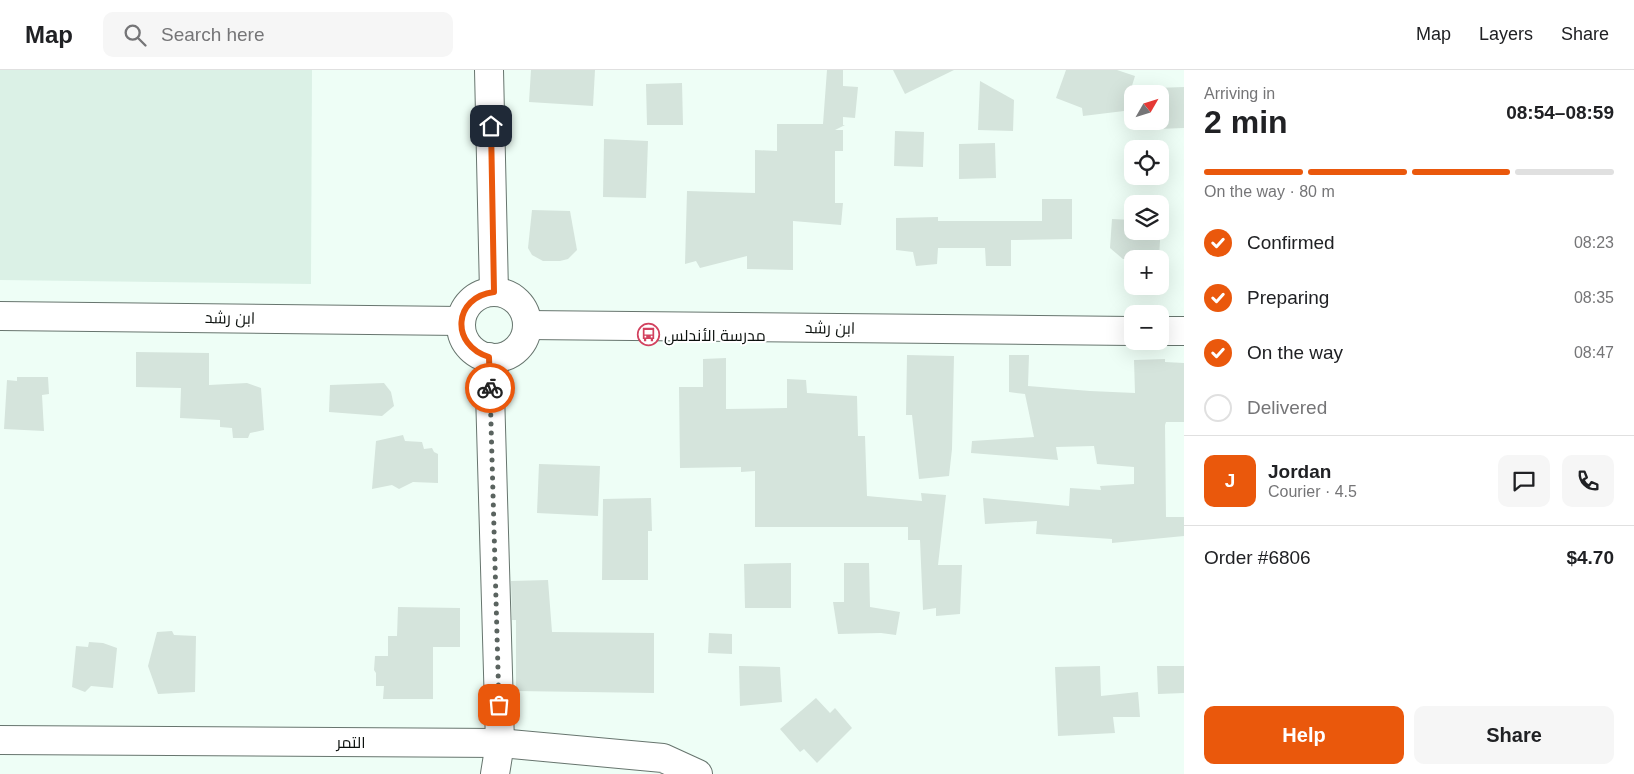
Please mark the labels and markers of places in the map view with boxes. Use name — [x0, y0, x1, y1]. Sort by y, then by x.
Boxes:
pin — [470, 105, 512, 147]
bus stop icon: مدرسة الأندلس — [636, 323, 660, 347]
place label: مدرسة الأندلس — [664, 327, 766, 346]
pin — [478, 684, 520, 726]

